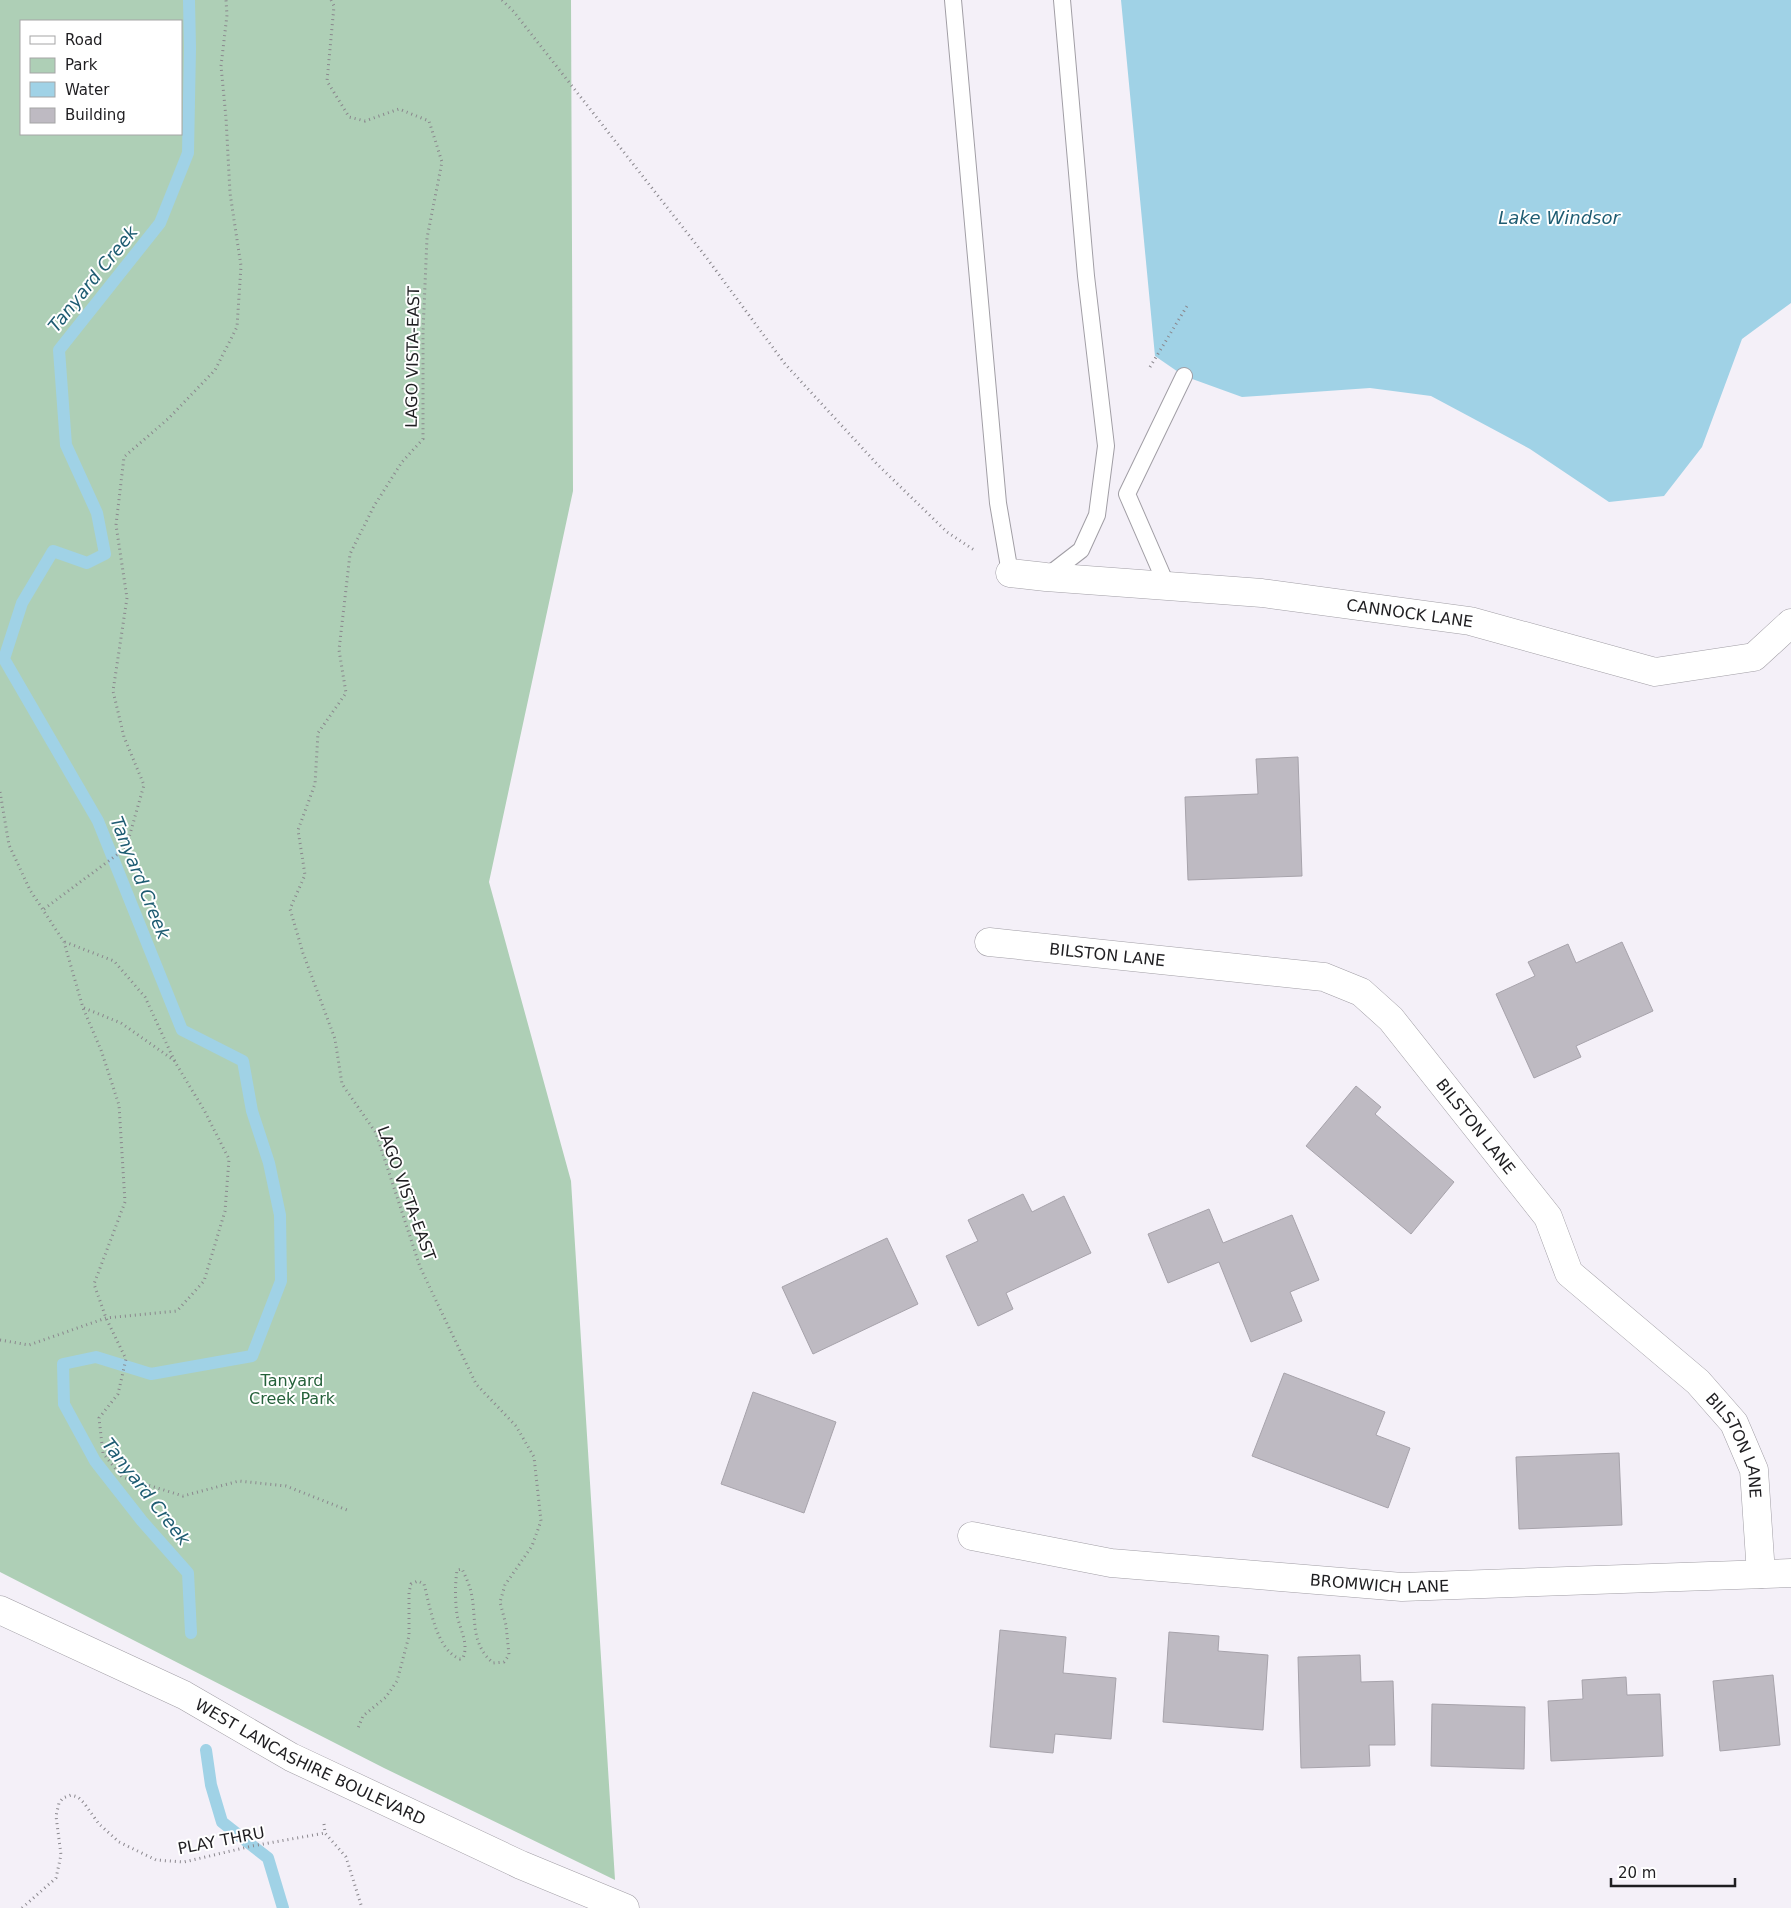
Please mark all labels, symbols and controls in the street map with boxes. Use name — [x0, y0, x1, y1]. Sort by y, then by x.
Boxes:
legend — [20, 20, 182, 135]
text: Road — [65, 31, 103, 49]
text: Park — [65, 56, 98, 74]
text: Water — [65, 81, 110, 99]
text: Building — [65, 106, 126, 124]
water label: Lake Windsor — [1498, 207, 1621, 228]
water label: Tanyard Creek — [43, 220, 143, 336]
street label: LAGO VISTA-EAST — [402, 286, 423, 428]
street label: CANNOCK LANE — [1345, 595, 1474, 631]
water label: Tanyard Creek — [106, 813, 175, 944]
street label: BILSTON LANE — [1048, 939, 1166, 970]
street label: BILSTON LANE — [1432, 1075, 1519, 1178]
street label: LAGO VISTA-EAST — [373, 1123, 440, 1263]
park label: Tanyard Creek Park — [249, 1371, 336, 1408]
street label: BILSTON LANE — [1702, 1389, 1765, 1499]
water label: Tanyard Creek — [98, 1434, 196, 1551]
street label: BROMWICH LANE — [1309, 1570, 1450, 1597]
street label: WEST LANCASHIRE BOULEVARD — [192, 1695, 429, 1829]
street label: PLAY THRU — [176, 1823, 266, 1858]
scale bar — [1611, 1856, 1735, 1888]
text: 20 m — [1618, 1864, 1656, 1882]

